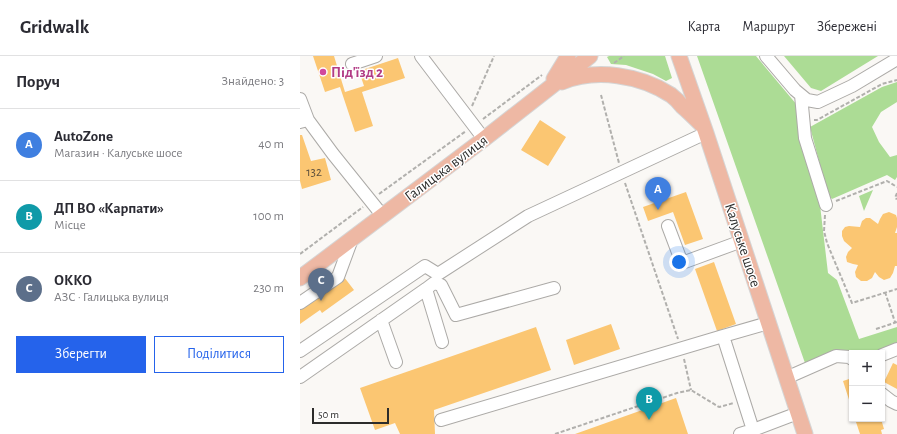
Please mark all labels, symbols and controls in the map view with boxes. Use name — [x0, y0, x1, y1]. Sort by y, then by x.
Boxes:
text: Gridwalk — [20, 18, 89, 37]
text: Карта — [687, 20, 720, 34]
text: Маршрут — [742, 20, 795, 34]
text: Збережені — [817, 20, 877, 34]
place label: Під'їзд 2 — [331, 65, 383, 80]
marker: Під'їзд 2 — [318, 67, 328, 77]
text: Поруч — [16, 73, 60, 90]
text: Знайдено: 3 — [221, 75, 284, 88]
text: AutoZone — [54, 129, 113, 144]
street label: Галицька вулиця — [402, 132, 491, 204]
text: A — [25, 138, 33, 151]
text: 40 m — [258, 138, 284, 151]
text: Магазин · Калуське шосе — [54, 147, 182, 160]
house number: 132 — [306, 166, 322, 179]
pin: A — [645, 177, 671, 210]
text: ДП ВО «Карпати» — [54, 201, 164, 216]
street label: Калуське шосе — [722, 201, 763, 289]
text: B — [25, 210, 33, 223]
text: 100 m — [253, 210, 284, 223]
text: Місце — [54, 219, 86, 232]
your location — [669, 252, 689, 272]
pin: C — [308, 268, 334, 301]
text: ОККО — [54, 273, 92, 288]
text: C — [26, 282, 32, 295]
text: 230 m — [253, 282, 284, 295]
text: АЗС · Галицька вулиця — [54, 291, 169, 304]
button: Зберегти — [16, 336, 146, 373]
button: Поділитися — [154, 336, 284, 373]
map controls — [849, 350, 885, 422]
button: + — [849, 350, 885, 386]
button: − — [849, 386, 885, 422]
pin: B — [636, 387, 662, 420]
scale bar — [312, 406, 389, 425]
text: 50 m — [318, 409, 339, 420]

